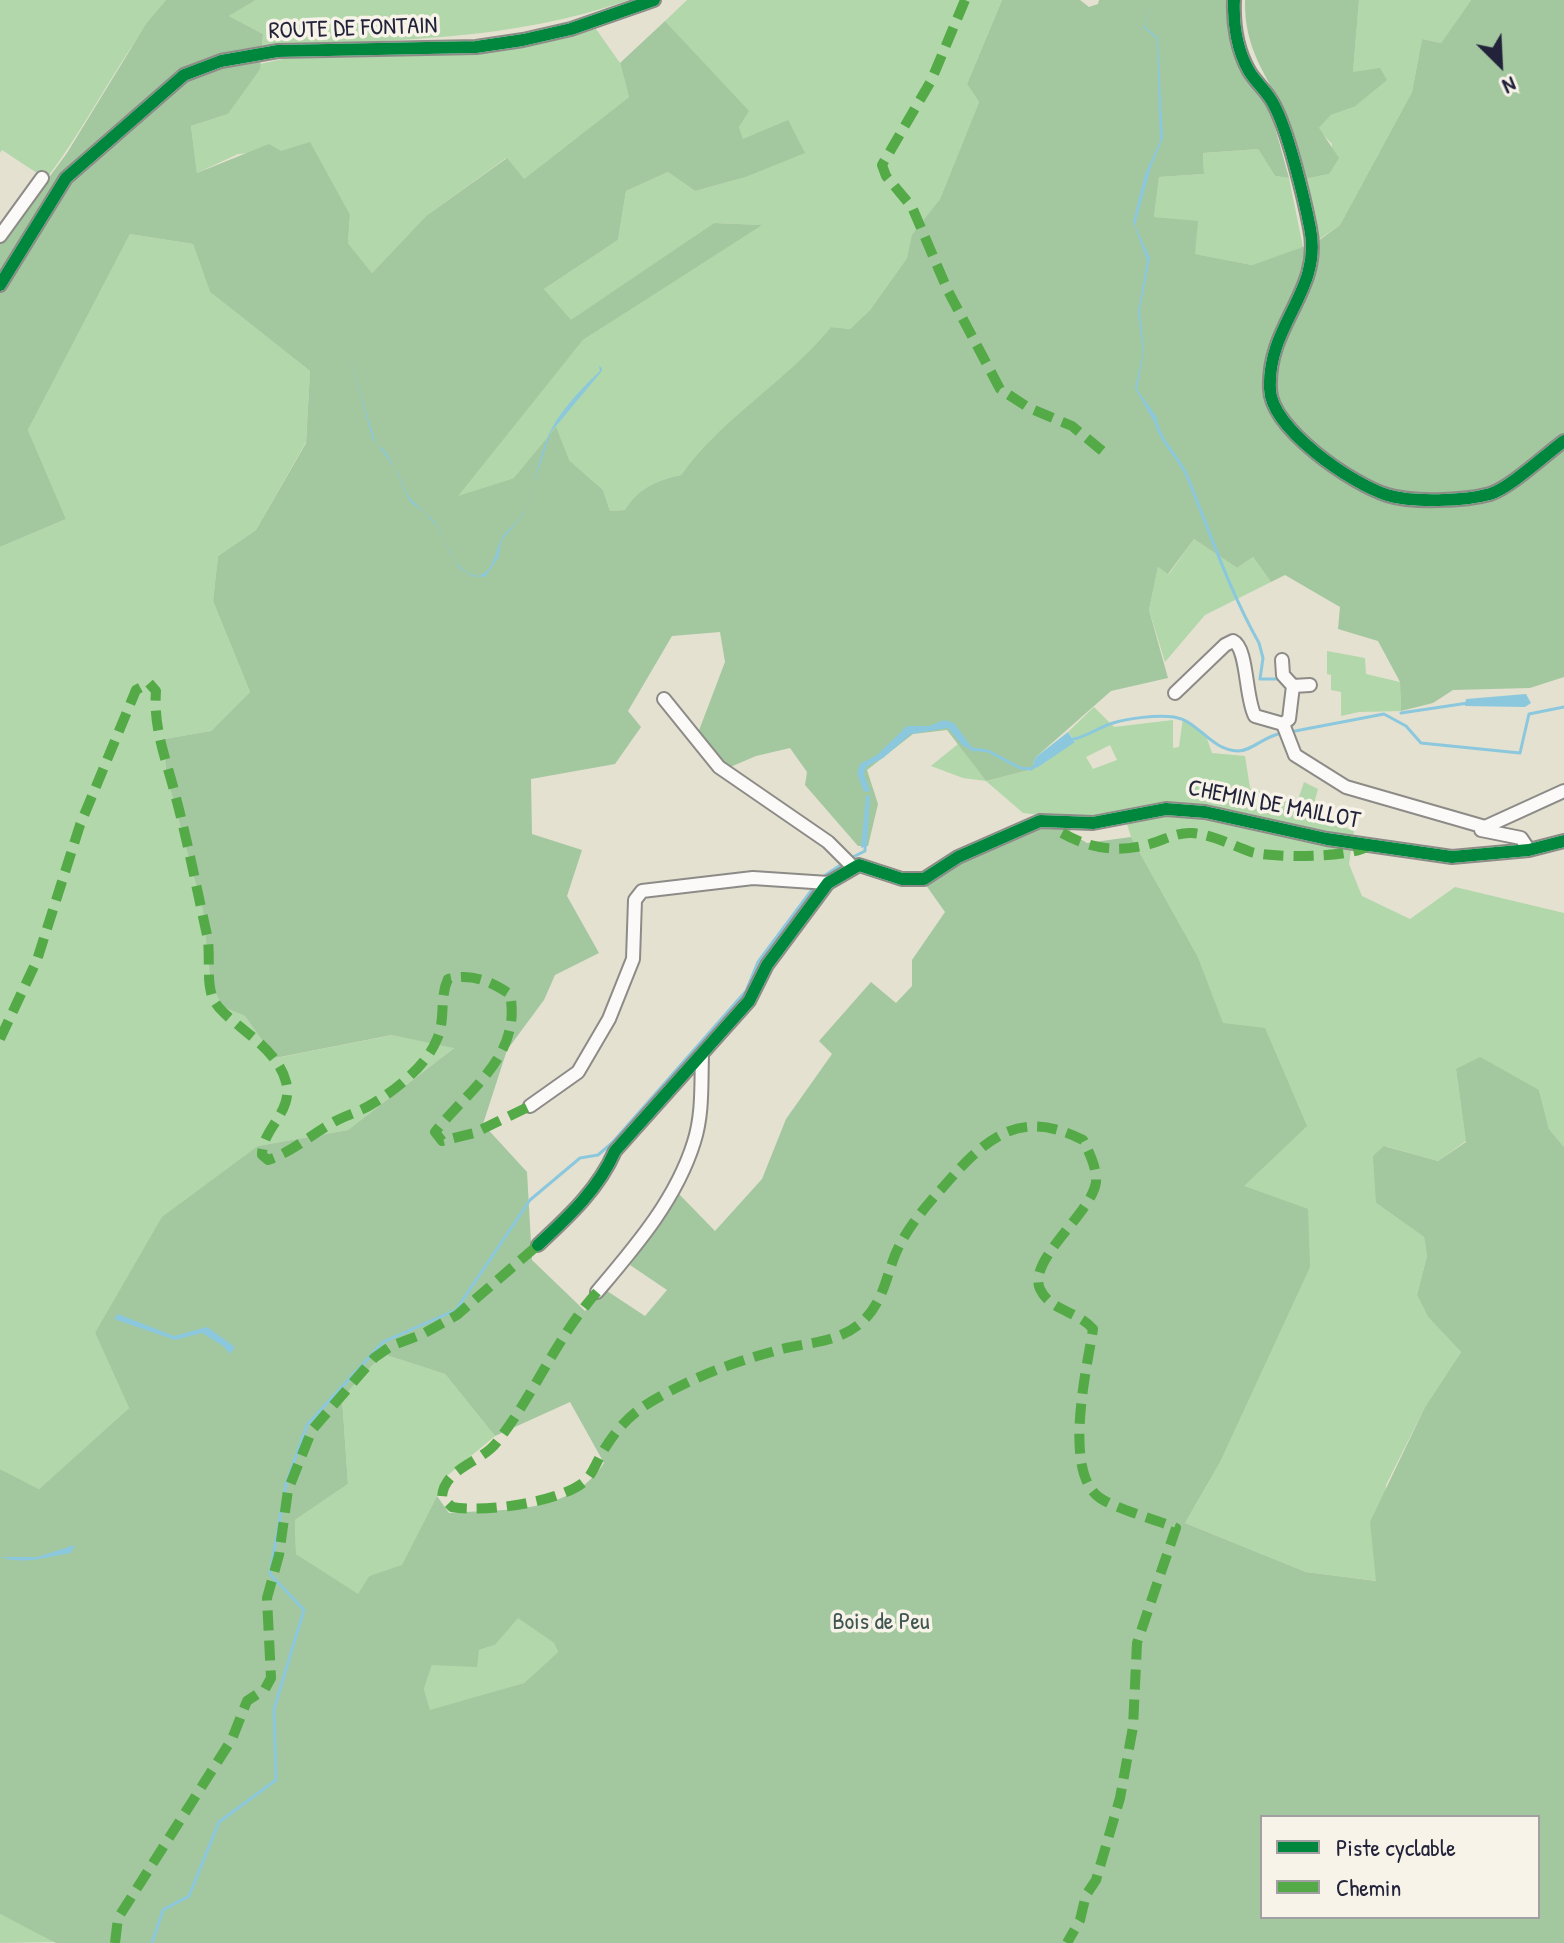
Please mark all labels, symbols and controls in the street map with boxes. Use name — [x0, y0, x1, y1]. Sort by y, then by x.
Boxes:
street label: ROUTE DE FONTAIN — [268, 12, 438, 46]
north arrow — [1460, 24, 1540, 104]
text: N — [1498, 70, 1521, 102]
street label: CHEMIN DE MAILLOT — [1185, 774, 1363, 836]
park label: Bois de Peu — [832, 1609, 930, 1637]
legend — [1260, 1815, 1540, 1919]
text: Piste cyclable — [1336, 1831, 1456, 1863]
text: Chemin — [1336, 1871, 1401, 1903]

